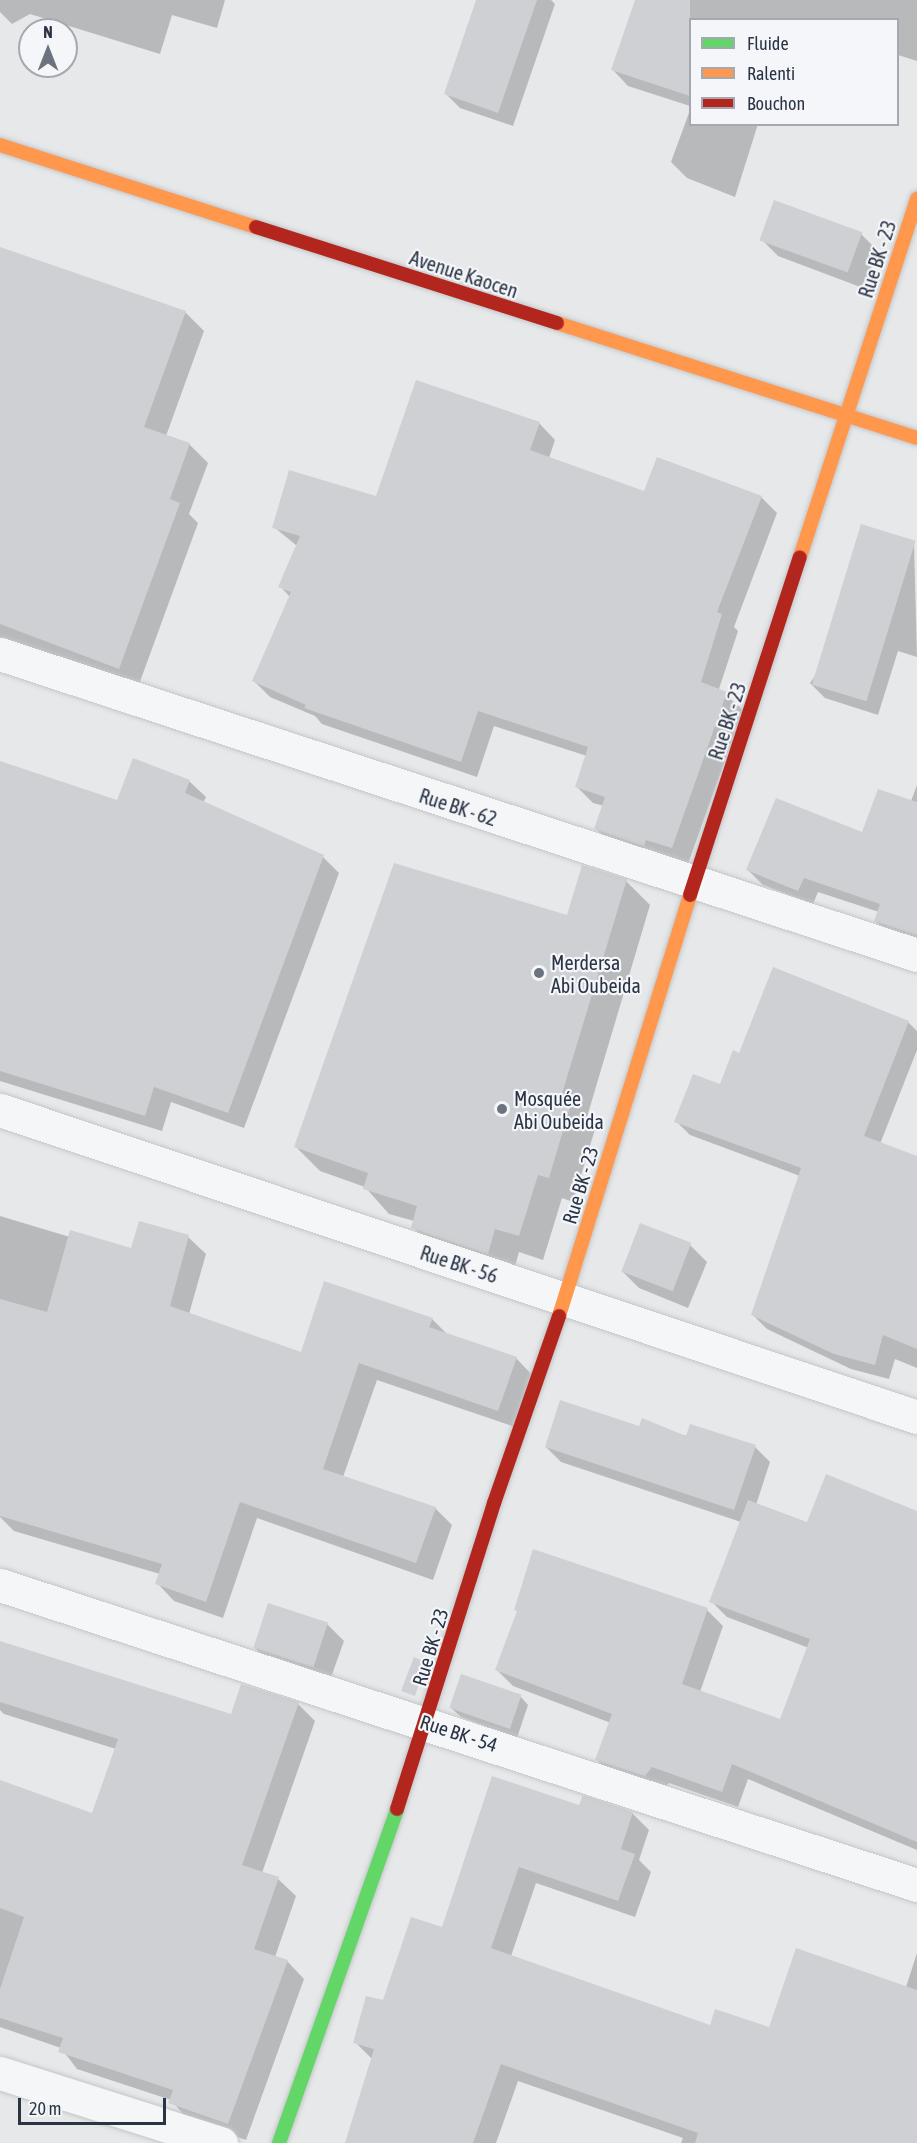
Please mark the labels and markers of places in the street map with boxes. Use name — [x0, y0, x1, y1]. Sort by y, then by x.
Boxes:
place label: Merdersa Abi Oubeida — [551, 950, 641, 997]
marker: Merdersa Abi Oubeida — [532, 966, 546, 980]
place label: Mosquée Abi Oubeida — [514, 1086, 604, 1133]
marker: Mosquée Abi Oubeida — [495, 1102, 509, 1116]

